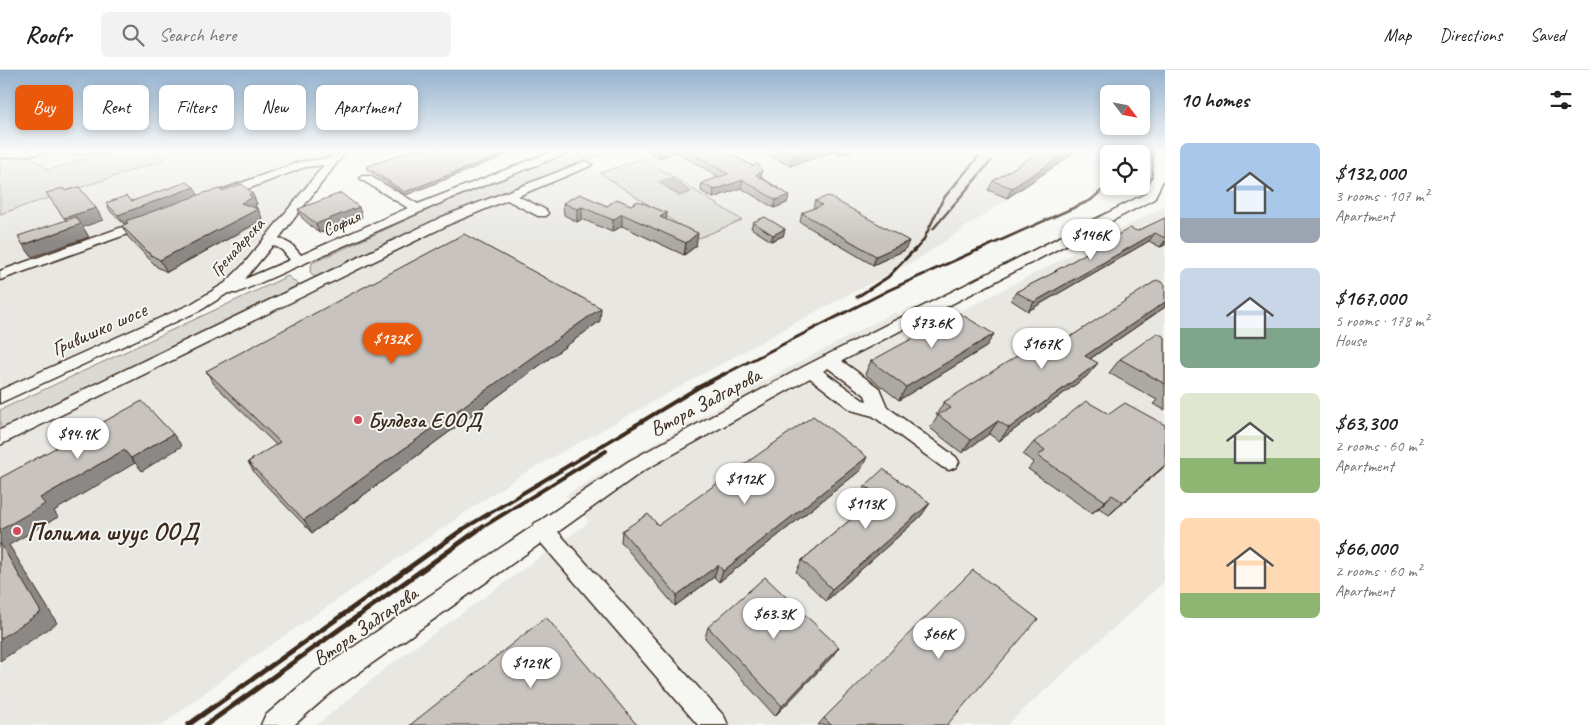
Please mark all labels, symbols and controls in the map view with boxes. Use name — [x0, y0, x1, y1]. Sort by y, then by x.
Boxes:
search box — [101, 12, 451, 57]
text: Roofr — [25, 20, 71, 50]
icon: search — [119, 21, 147, 49]
text: Search here — [159, 23, 236, 47]
text: Map — [1384, 24, 1411, 46]
text: Directions — [1439, 24, 1502, 46]
text: Saved — [1530, 24, 1565, 46]
chip: Buy — [15, 85, 73, 130]
chip: Rent — [83, 85, 149, 130]
chip: Filters — [159, 85, 234, 130]
chip: New — [244, 85, 306, 130]
chip: Apartment — [316, 85, 418, 130]
north arrow — [1100, 85, 1150, 135]
map controls — [1100, 85, 1150, 195]
icon: filters — [1547, 86, 1575, 114]
text: 10 homes — [1180, 87, 1249, 113]
button: locate — [1100, 145, 1150, 195]
text: $132,000 — [1335, 160, 1405, 186]
icon: home — [1220, 163, 1280, 223]
text: 3 rooms · 107 m² — [1335, 186, 1429, 206]
street label: София — [319, 204, 365, 241]
text: Apartment — [1335, 206, 1394, 226]
street label: Гренадерска — [205, 212, 270, 281]
pin: $146K — [1056, 218, 1126, 261]
text: $146K — [1072, 225, 1110, 245]
text: $167,000 — [1335, 285, 1406, 311]
icon: home — [1220, 288, 1280, 348]
street label: Гривишко шосе — [47, 296, 152, 361]
pin: $73.6K — [891, 306, 973, 349]
text: 5 rooms · 178 m² — [1335, 311, 1429, 331]
text: $73.6K — [912, 313, 952, 333]
pin: $132K — [357, 322, 427, 365]
pin: $167K — [1007, 328, 1077, 370]
text: $132K — [374, 329, 410, 349]
text: House — [1335, 331, 1366, 351]
text: $167K — [1023, 334, 1061, 354]
street label: Втора Задгарова — [645, 361, 767, 442]
place label: Булдеза ЕООД — [368, 407, 484, 433]
text: $63,300 — [1335, 410, 1396, 436]
icon: home — [1220, 413, 1280, 473]
marker: Булдеза ЕООД — [352, 414, 364, 426]
pin: $94.9K — [37, 418, 119, 460]
text: $94.9K — [58, 424, 98, 444]
text: 2 rooms · 60 m² — [1335, 436, 1421, 456]
text: Apartment — [1335, 456, 1394, 476]
pin: $112K — [710, 462, 780, 505]
text: $112K — [727, 469, 763, 489]
pin: $113K — [831, 488, 901, 530]
text: $113K — [848, 494, 884, 514]
place label: Полима шуус ООД — [27, 516, 201, 548]
marker: Полима шуус ООД — [11, 525, 23, 537]
text: $66,000 — [1335, 535, 1397, 561]
icon: home — [1220, 538, 1280, 598]
text: 2 rooms · 60 m² — [1335, 561, 1421, 581]
street label: Втора Задгарова — [308, 579, 424, 672]
text: Apartment — [1335, 581, 1394, 601]
pin: $63.3K — [733, 598, 815, 640]
text: $63.3K — [754, 604, 794, 624]
pin: $66K — [909, 618, 969, 660]
text: $66K — [924, 624, 954, 644]
pin: $129K — [496, 646, 566, 689]
text: $129K — [513, 653, 549, 673]

